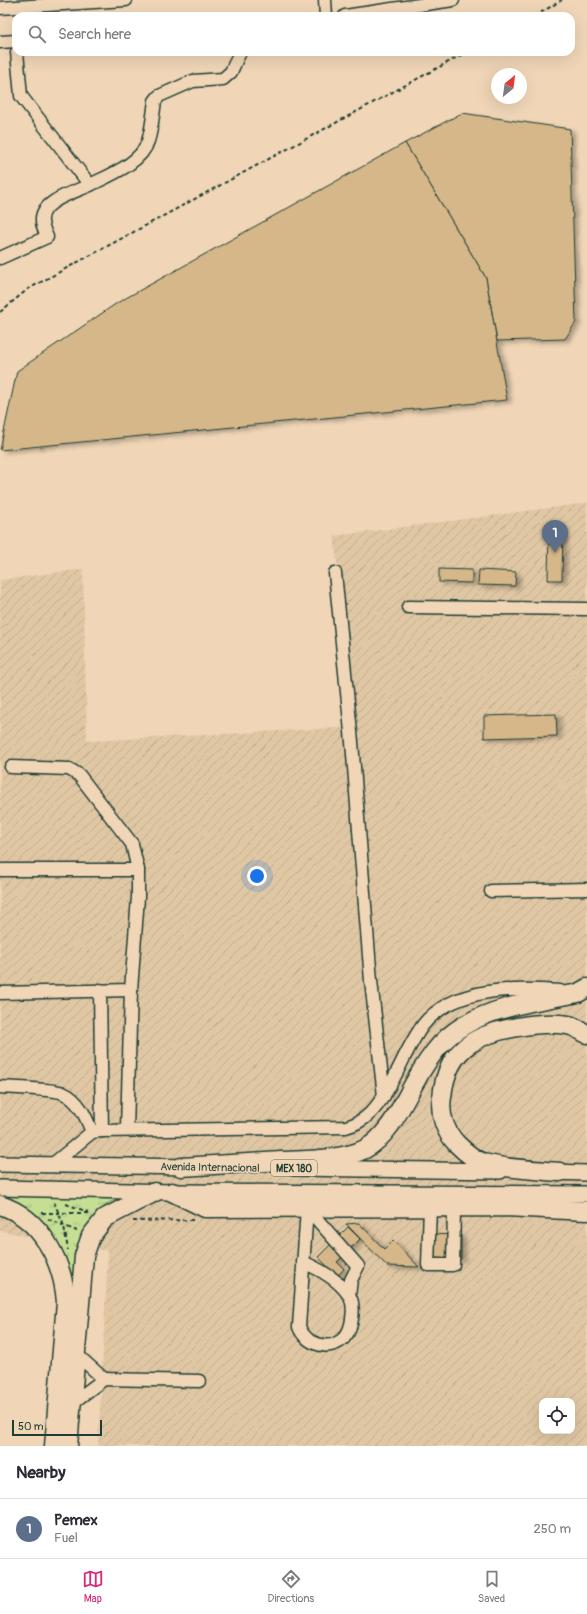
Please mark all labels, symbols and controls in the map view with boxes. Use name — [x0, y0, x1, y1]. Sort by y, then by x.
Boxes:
search box — [12, 12, 575, 56]
icon: search — [26, 23, 48, 45]
text: Search here — [58, 25, 131, 44]
north arrow — [491, 68, 527, 104]
pin: 1 — [542, 520, 568, 553]
your location — [247, 866, 267, 886]
street label: Avenida Internacional — [160, 1160, 260, 1175]
road number: MEX 180 — [271, 1160, 317, 1176]
map controls — [539, 1398, 575, 1434]
button: locate — [539, 1398, 575, 1434]
scale bar — [12, 1418, 102, 1437]
text: 50 m — [18, 1420, 44, 1433]
text: Nearby — [16, 1462, 65, 1483]
text: Pemex — [54, 1511, 98, 1530]
text: 1 — [26, 1521, 32, 1537]
text: 250 m — [533, 1521, 571, 1537]
text: Fuel — [54, 1530, 78, 1546]
tab: Map — [82, 1568, 104, 1605]
tab: Directions — [268, 1568, 314, 1605]
tab: Saved — [478, 1568, 505, 1605]

